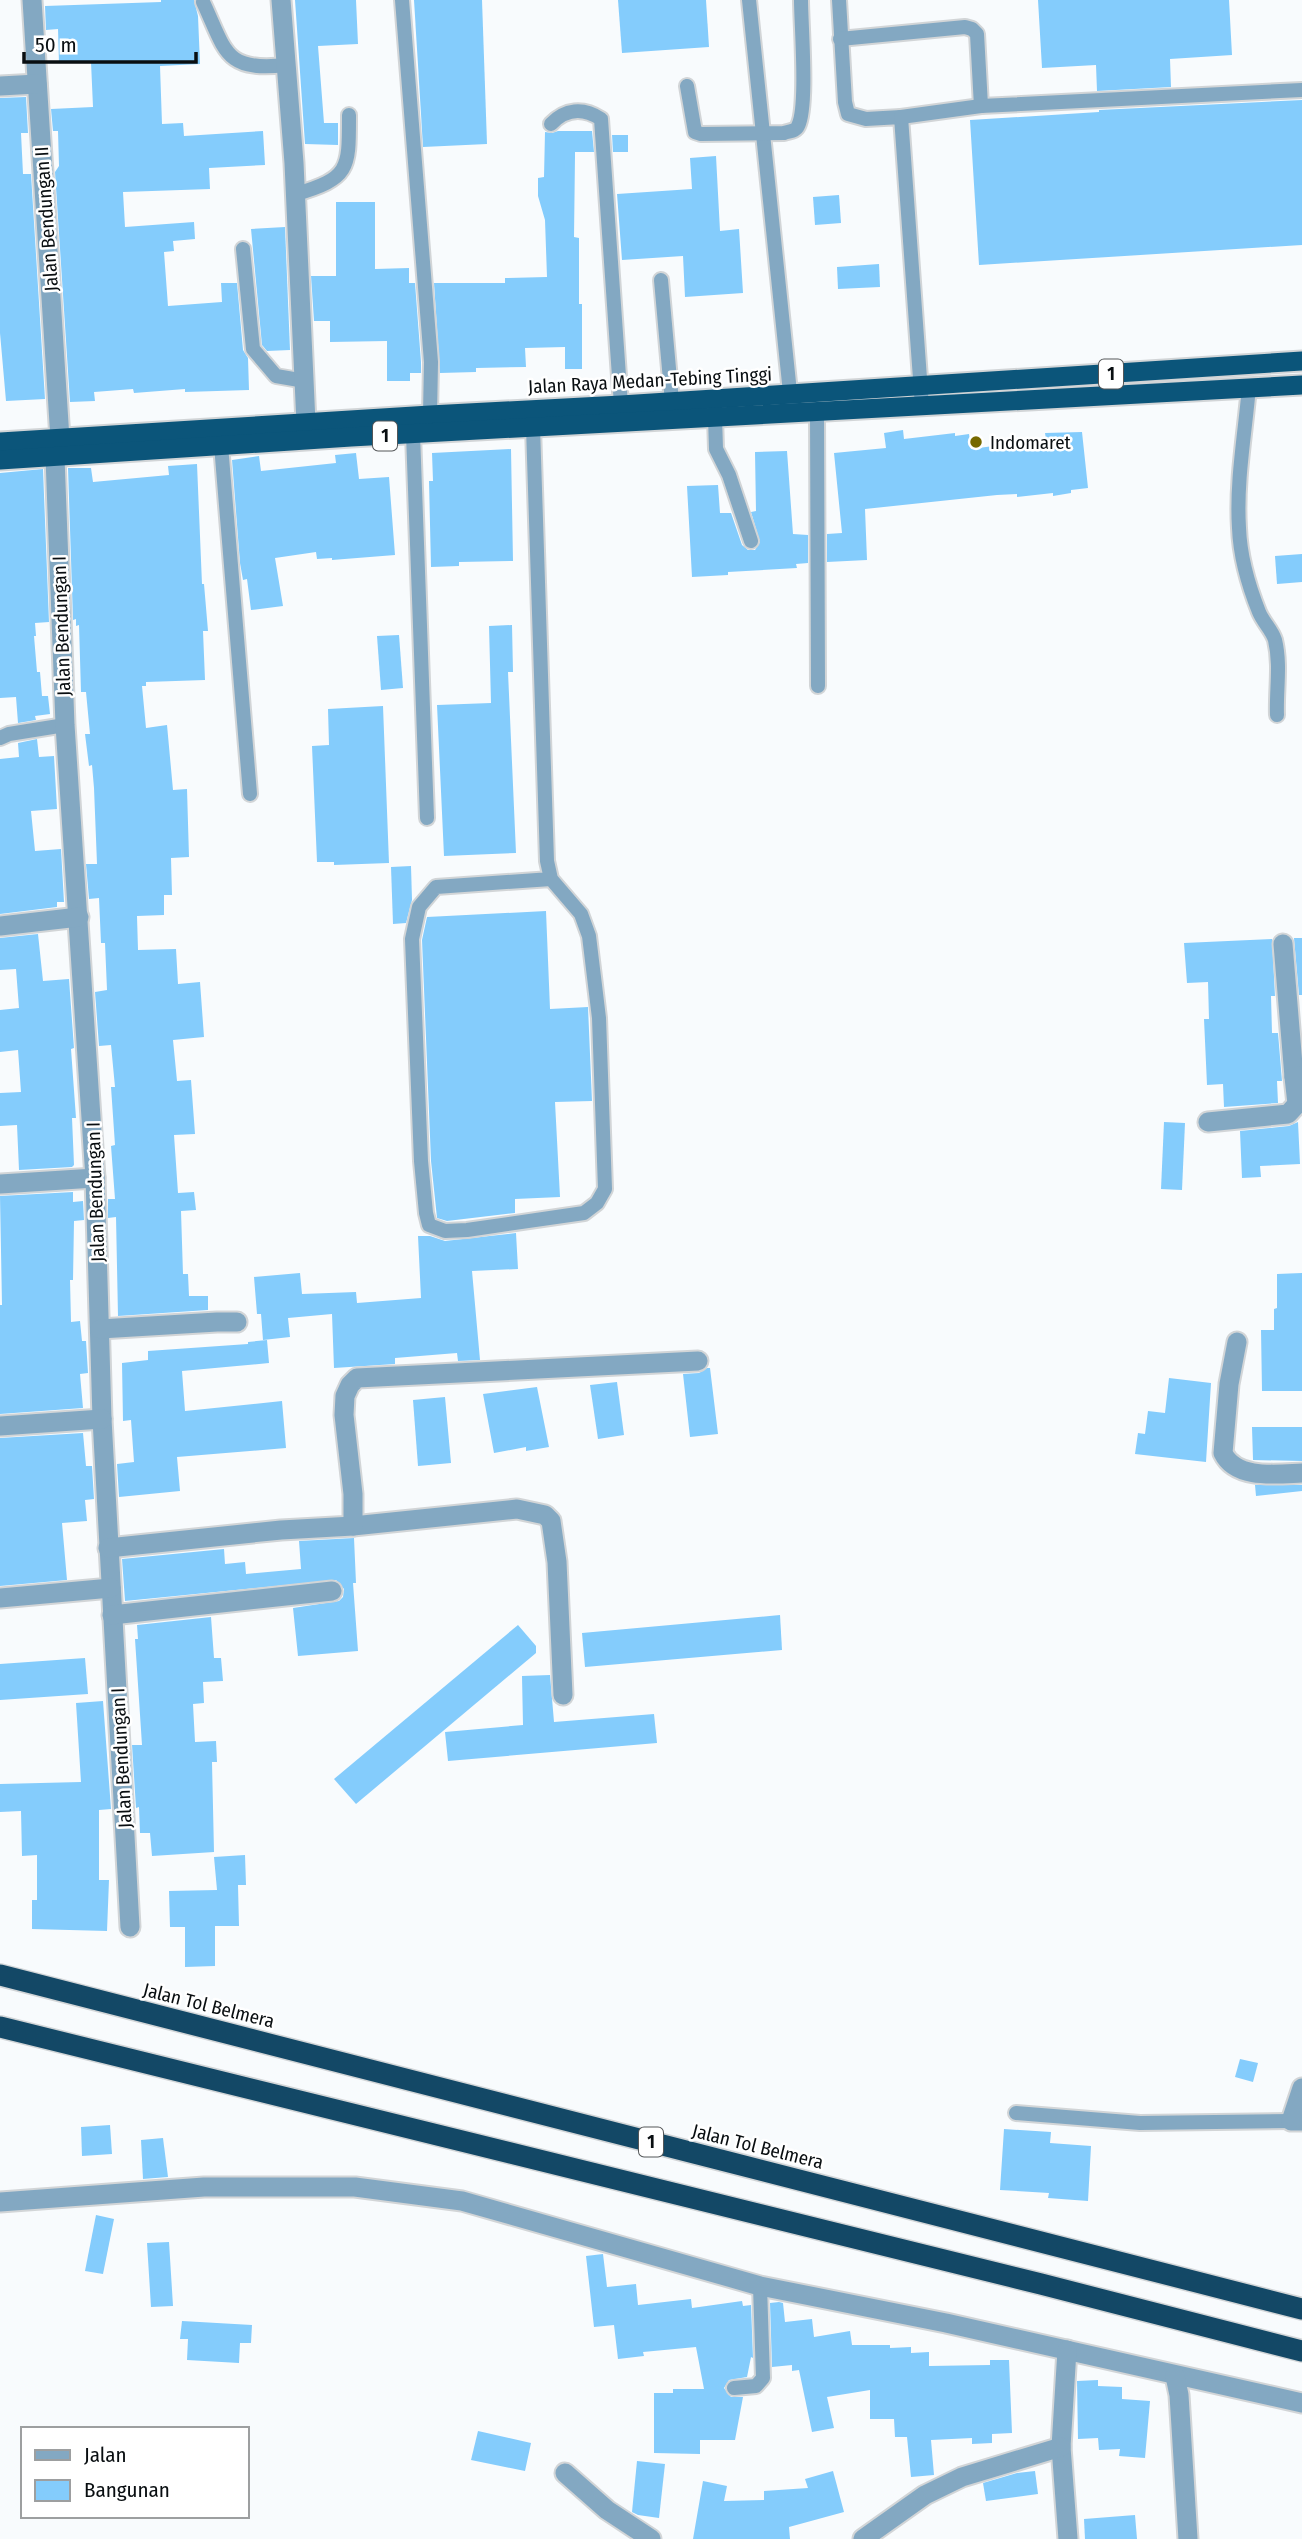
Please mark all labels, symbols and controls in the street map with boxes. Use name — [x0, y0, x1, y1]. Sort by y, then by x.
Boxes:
scale bar — [24, 21, 196, 65]
text: 50 m — [35, 32, 77, 58]
street label: Jalan Bendungan II — [30, 146, 63, 292]
road number: 1 — [1099, 360, 1123, 388]
street label: Jalan Raya Medan-Tebing Tinggi — [527, 363, 773, 398]
road number: 1 — [373, 422, 397, 450]
place label: Indomaret — [990, 431, 1072, 454]
marker: Indomaret — [968, 434, 984, 450]
street label: Jalan Bendungan I — [48, 555, 75, 696]
street label: Jalan Bendungan I — [82, 1121, 109, 1262]
street label: Jalan Bendungan I — [106, 1687, 137, 1829]
street label: Jalan Tol Belmera — [141, 1978, 277, 2033]
street label: Jalan Tol Belmera — [690, 2119, 826, 2174]
road number: 1 — [639, 2128, 663, 2156]
legend — [21, 2427, 248, 2518]
text: Jalan — [84, 2442, 127, 2468]
text: Bangunan — [84, 2477, 170, 2503]

